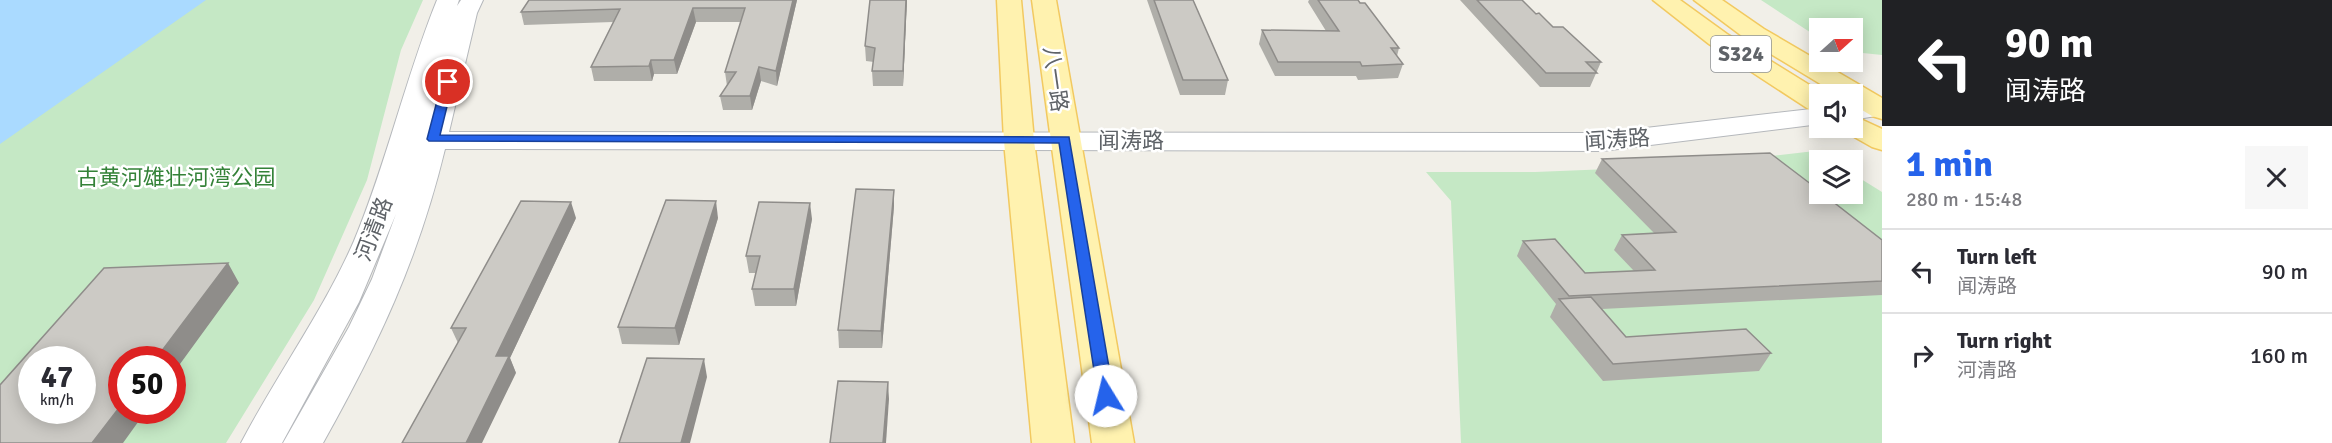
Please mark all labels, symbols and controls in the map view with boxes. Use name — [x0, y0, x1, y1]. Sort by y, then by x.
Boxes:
north arrow — [1809, 18, 1863, 72]
map controls — [1809, 18, 1863, 204]
text: 90 m — [2005, 18, 2094, 69]
icon: left — [1906, 24, 1984, 102]
road number: S324 — [1711, 36, 1771, 72]
street label: 八一路 — [1038, 45, 1073, 114]
pin — [422, 56, 473, 107]
icon: arrive — [431, 65, 464, 98]
text: 闻涛路 — [2005, 75, 2086, 108]
button: sound — [1809, 84, 1863, 138]
street label: 闻涛路 — [1583, 124, 1651, 155]
street label: 闻涛路 — [1098, 127, 1164, 154]
text: 1 min — [1906, 142, 1993, 187]
button: close — [2245, 146, 2308, 209]
button: layers — [1809, 150, 1863, 204]
park label: 古黄河雄壮河湾公园 — [77, 164, 275, 191]
text: 280 m · 15:48 — [1906, 187, 2022, 212]
street label: 河清路 — [349, 194, 398, 265]
text: Turn left — [1957, 243, 2037, 270]
icon: left — [1906, 255, 1939, 288]
text: 90 m — [2262, 258, 2308, 285]
text: 闻涛路 — [1957, 274, 2017, 299]
text: Turn right — [1957, 327, 2052, 354]
icon: right — [1906, 339, 1939, 372]
text: 160 m — [2250, 342, 2308, 369]
speed limit sign: 50 — [108, 346, 186, 424]
text: 河清路 — [1957, 358, 2017, 383]
text: 47 — [41, 359, 73, 396]
position arrow — [1074, 364, 1138, 428]
text: km/h — [40, 391, 74, 409]

